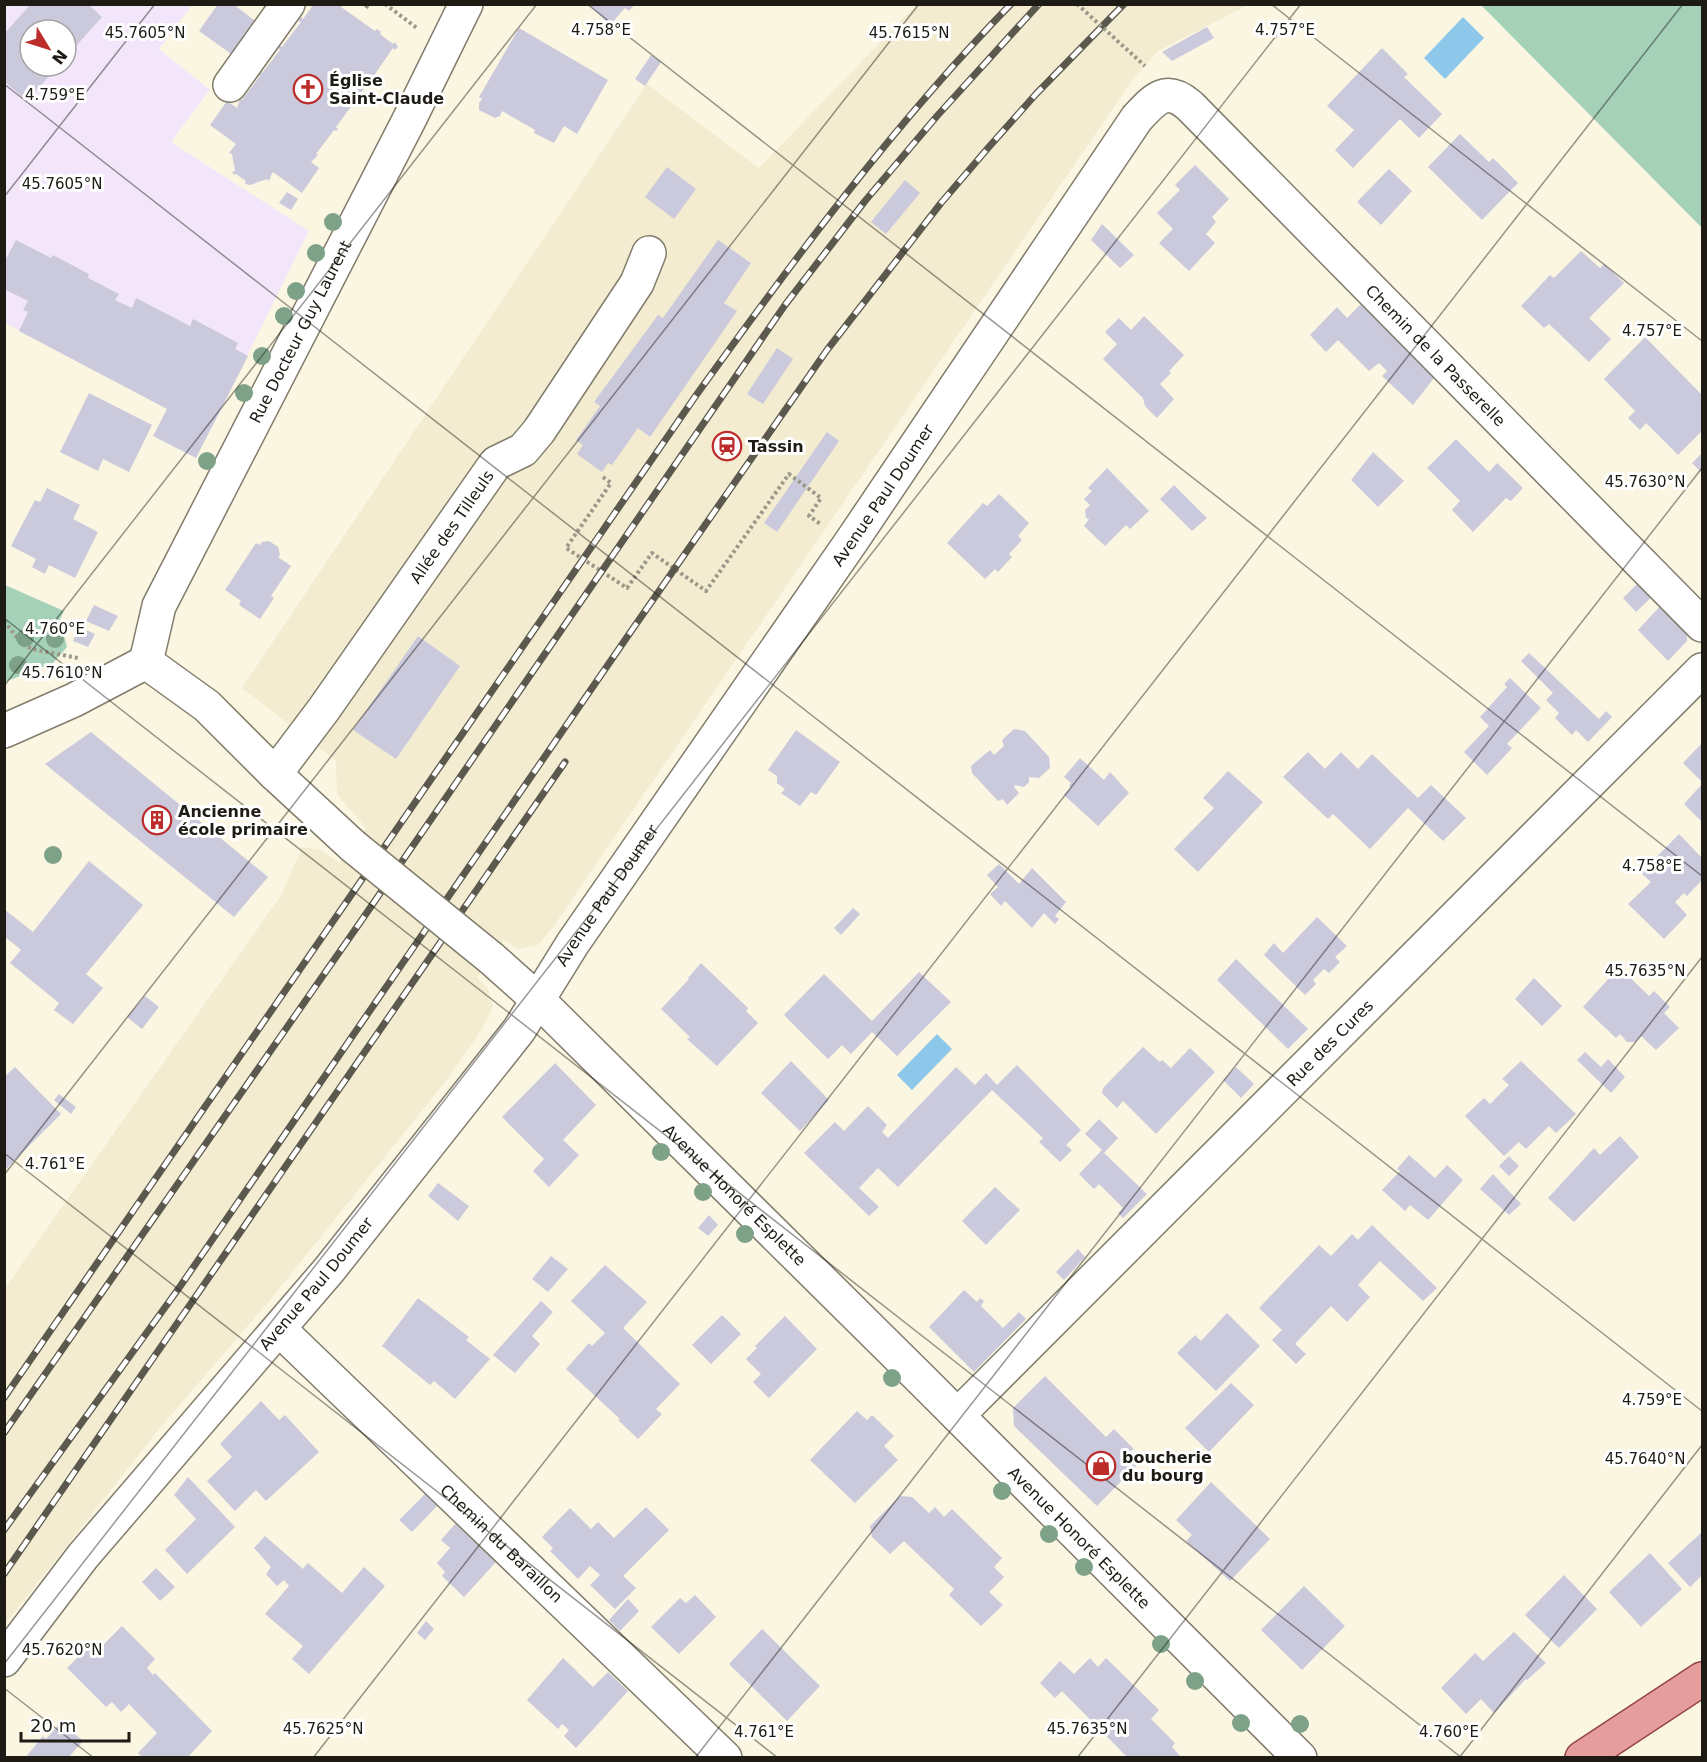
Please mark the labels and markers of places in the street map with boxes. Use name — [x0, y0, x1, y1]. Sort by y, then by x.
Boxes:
place label: Église Saint-Claude — [329, 71, 444, 108]
church icon: Église Saint-Claude — [292, 73, 324, 105]
station icon: Tassin — [711, 430, 743, 462]
place label: Tassin — [748, 437, 804, 456]
place label: Ancienne école primaire — [178, 802, 308, 839]
building icon: Ancienne école primaire — [141, 804, 173, 836]
place label: boucherie du bourg — [1122, 1448, 1212, 1485]
shop icon: boucherie du bourg — [1085, 1450, 1117, 1482]

